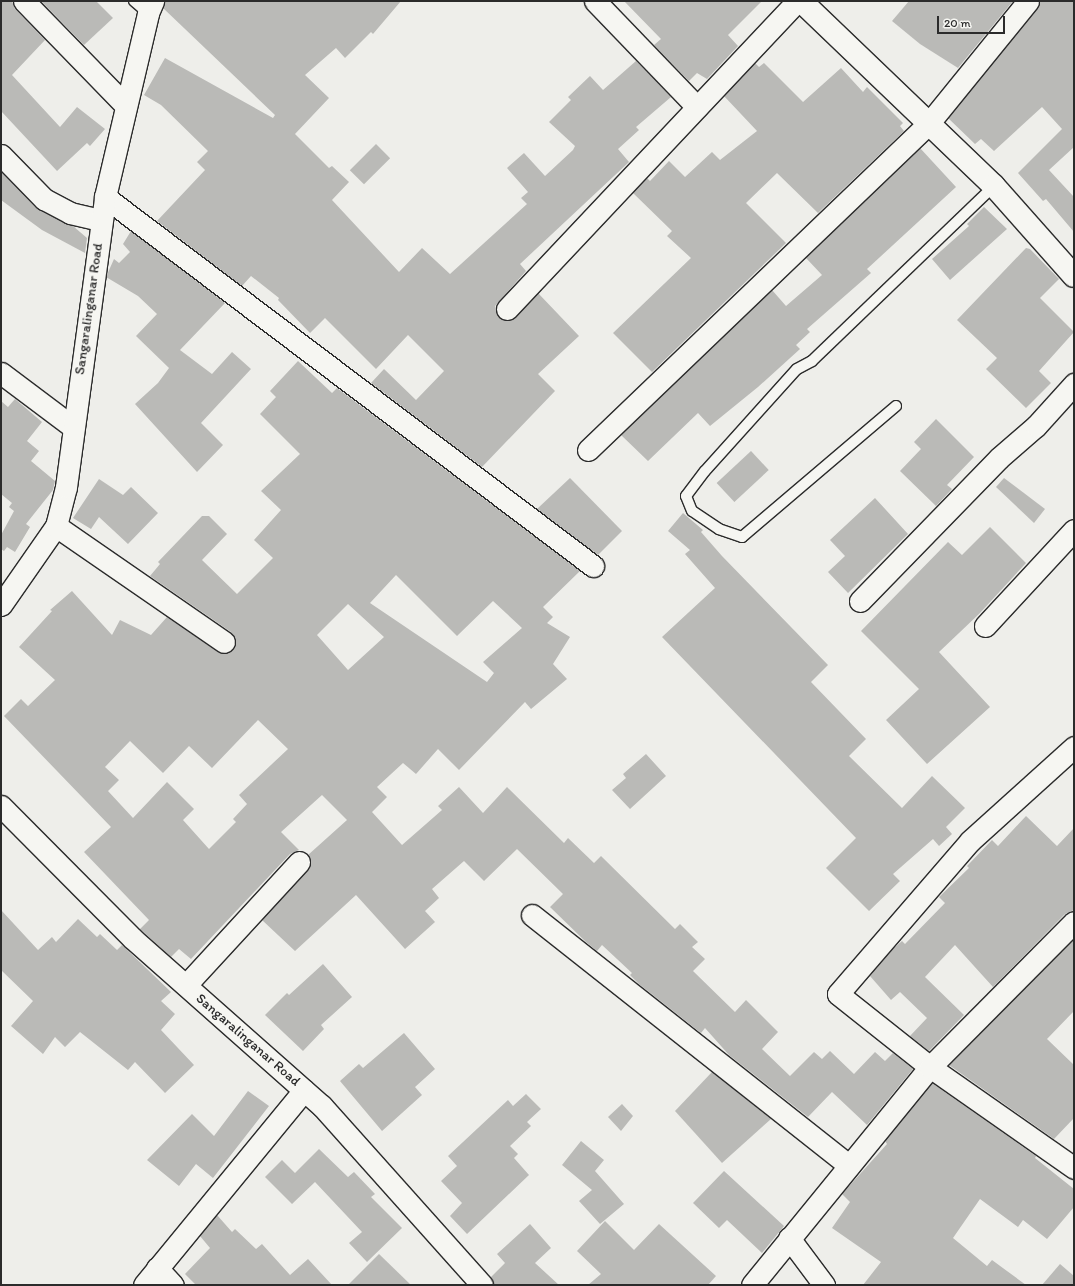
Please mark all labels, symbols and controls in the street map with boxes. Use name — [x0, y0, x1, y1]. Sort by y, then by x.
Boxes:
scale bar — [939, 8, 1007, 34]
text: 20 m — [944, 16, 971, 30]
street label: Sangaralinganar Road — [71, 242, 107, 376]
street label: Sangaralinganar Road — [192, 990, 304, 1090]

